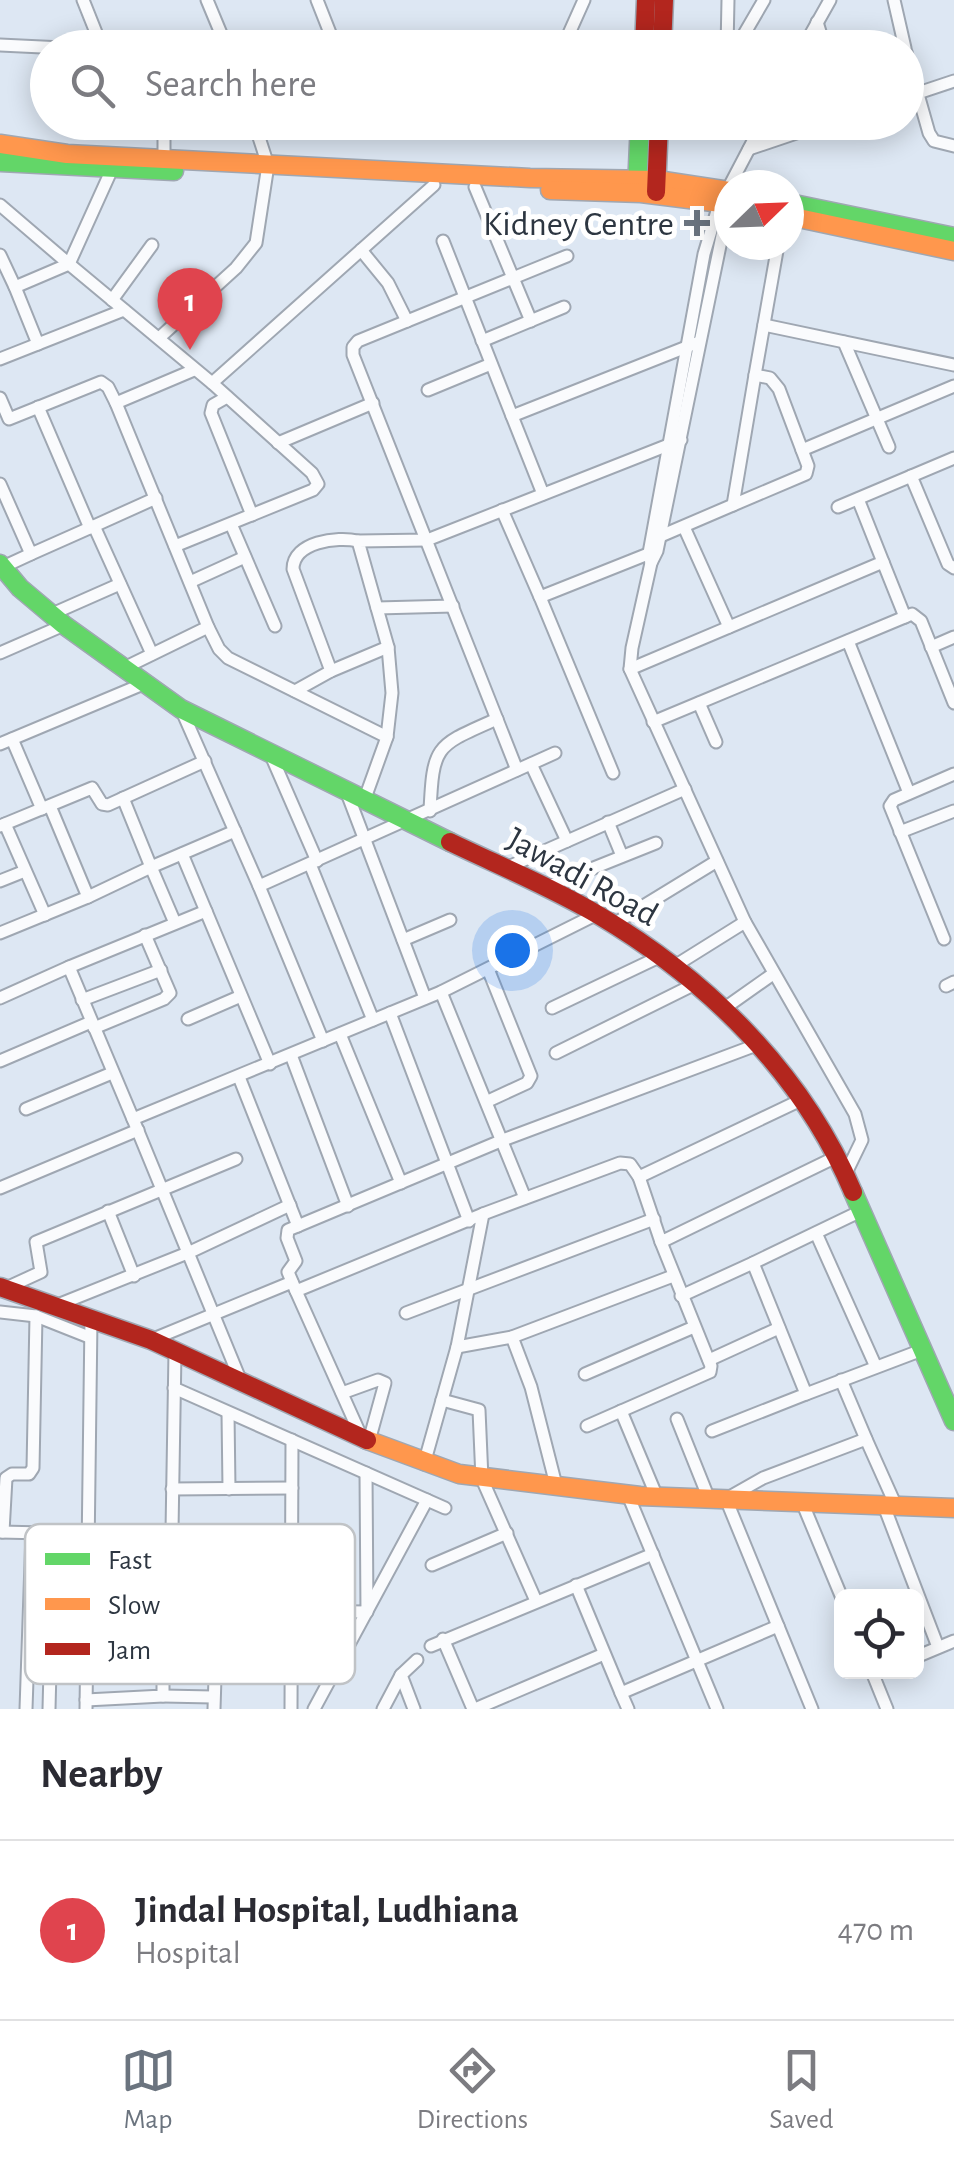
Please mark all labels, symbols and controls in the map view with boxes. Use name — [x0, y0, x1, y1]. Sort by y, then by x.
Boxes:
search box — [30, 30, 924, 140]
icon: search — [65, 58, 120, 113]
text: Search here — [145, 66, 317, 104]
north arrow — [714, 170, 804, 260]
place label: Kidney Centre — [483, 207, 674, 242]
marker: Kidney Centre — [684, 210, 710, 236]
pin: 1 — [158, 268, 222, 350]
street label: Jawadi Road — [501, 822, 664, 933]
your location — [487, 925, 538, 976]
legend — [25, 1524, 355, 1684]
text: Fast — [108, 1547, 152, 1575]
map controls — [834, 1589, 924, 1679]
button: locate — [834, 1589, 924, 1679]
text: Slow — [108, 1592, 160, 1620]
text: Jam — [108, 1637, 151, 1665]
text: Nearby — [40, 1753, 163, 1795]
text: Jindal Hospital, Ludhiana — [135, 1892, 519, 1930]
text: 1 — [67, 1914, 78, 1946]
text: 470 m — [837, 1914, 914, 1946]
text: Hospital — [135, 1937, 241, 1969]
tab: Map — [121, 2043, 176, 2137]
tab: Directions — [417, 2043, 528, 2137]
tab: Saved — [769, 2043, 833, 2137]

